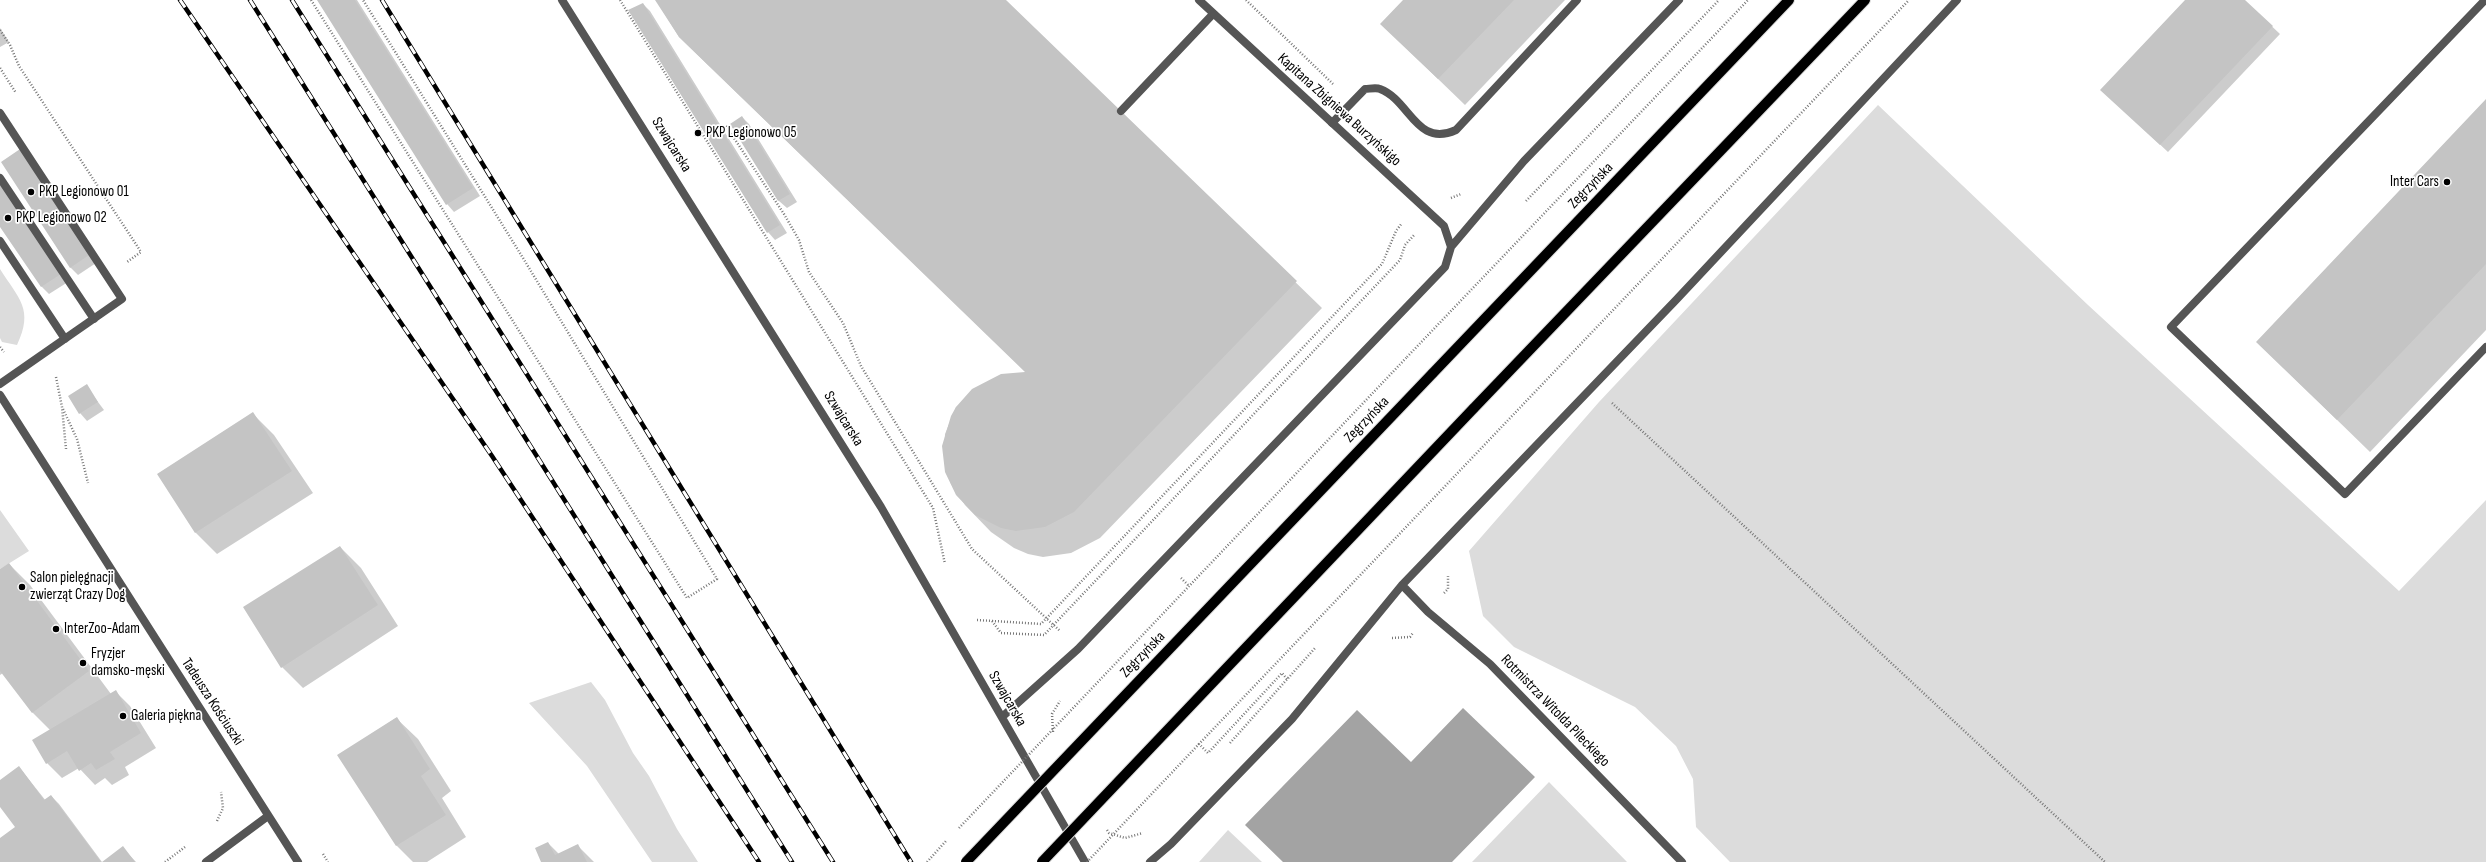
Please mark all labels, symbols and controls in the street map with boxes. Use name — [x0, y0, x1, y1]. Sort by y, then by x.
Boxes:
street label: Kapitana Zbigniewa Burzyńskigo — [1273, 50, 1405, 170]
street label: Szwajcarska — [647, 114, 695, 176]
place label: PKP Legionowo 05 — [706, 124, 796, 142]
marker: PKP Legionowo 05 — [693, 128, 703, 138]
street label: Zegrzyńska — [1565, 159, 1617, 213]
place label: Inter Cars — [2390, 173, 2439, 191]
marker: Inter Cars — [2442, 177, 2452, 187]
place label: PKP Legionowo 01 — [39, 183, 129, 201]
marker: PKP Legionowo 01 — [26, 187, 36, 197]
place label: PKP Legionowo 02 — [16, 209, 107, 227]
marker: PKP Legionowo 02 — [3, 213, 13, 223]
street label: Szwajcarska — [819, 388, 867, 450]
street label: Zegrzyńska — [1341, 393, 1393, 447]
place label: Salon pielęgnacji zwierząt Crazy Dog — [30, 569, 125, 604]
marker: Salon pielęgnacji zwierząt Crazy Dog — [17, 582, 27, 592]
place label: InterZoo-Adam — [64, 620, 140, 638]
marker: InterZoo-Adam — [51, 624, 61, 634]
street label: Zegrzyńska — [1117, 628, 1169, 682]
place label: Fryzjer damsko-męski — [91, 645, 165, 680]
street label: Rotmistrza Witolda Pileckiego — [1497, 651, 1613, 771]
street label: Tadeusza Kościuszki — [177, 655, 247, 749]
marker: Fryzjer damsko-męski — [78, 658, 88, 668]
street label: Szwajcarska — [984, 668, 1030, 730]
place label: Galeria piękna — [131, 707, 201, 725]
marker: Galeria piękna — [118, 711, 128, 721]

